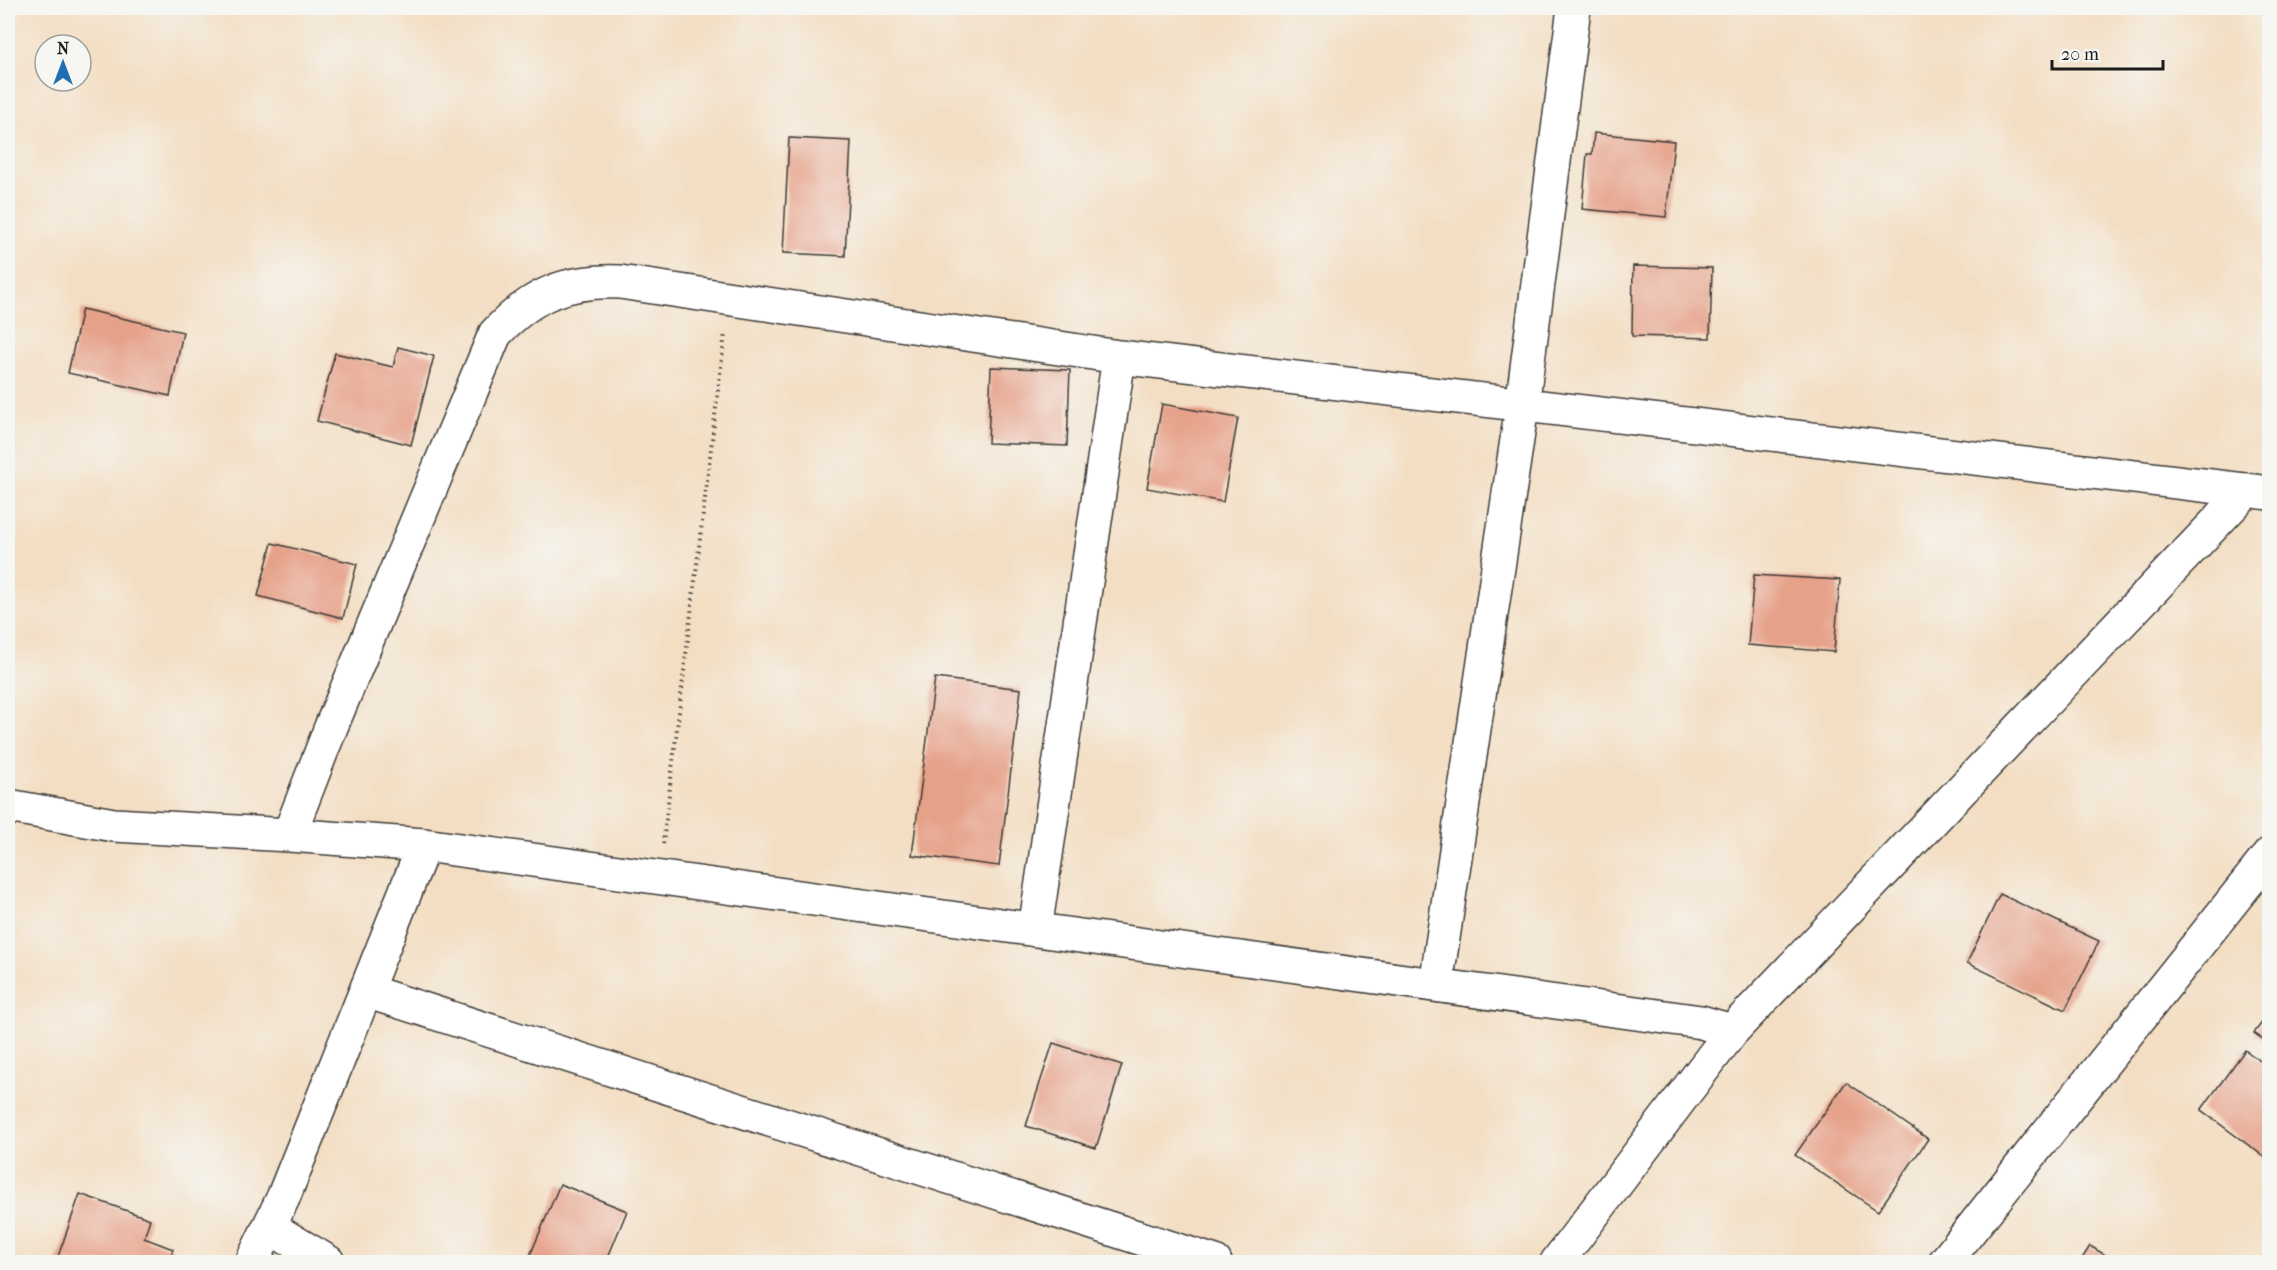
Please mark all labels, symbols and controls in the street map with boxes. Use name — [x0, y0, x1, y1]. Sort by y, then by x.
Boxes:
north arrow — [33, 33, 93, 93]
scale bar — [2052, 33, 2163, 71]
text: N — [57, 39, 70, 58]
text: 20 m — [2061, 44, 2099, 65]

